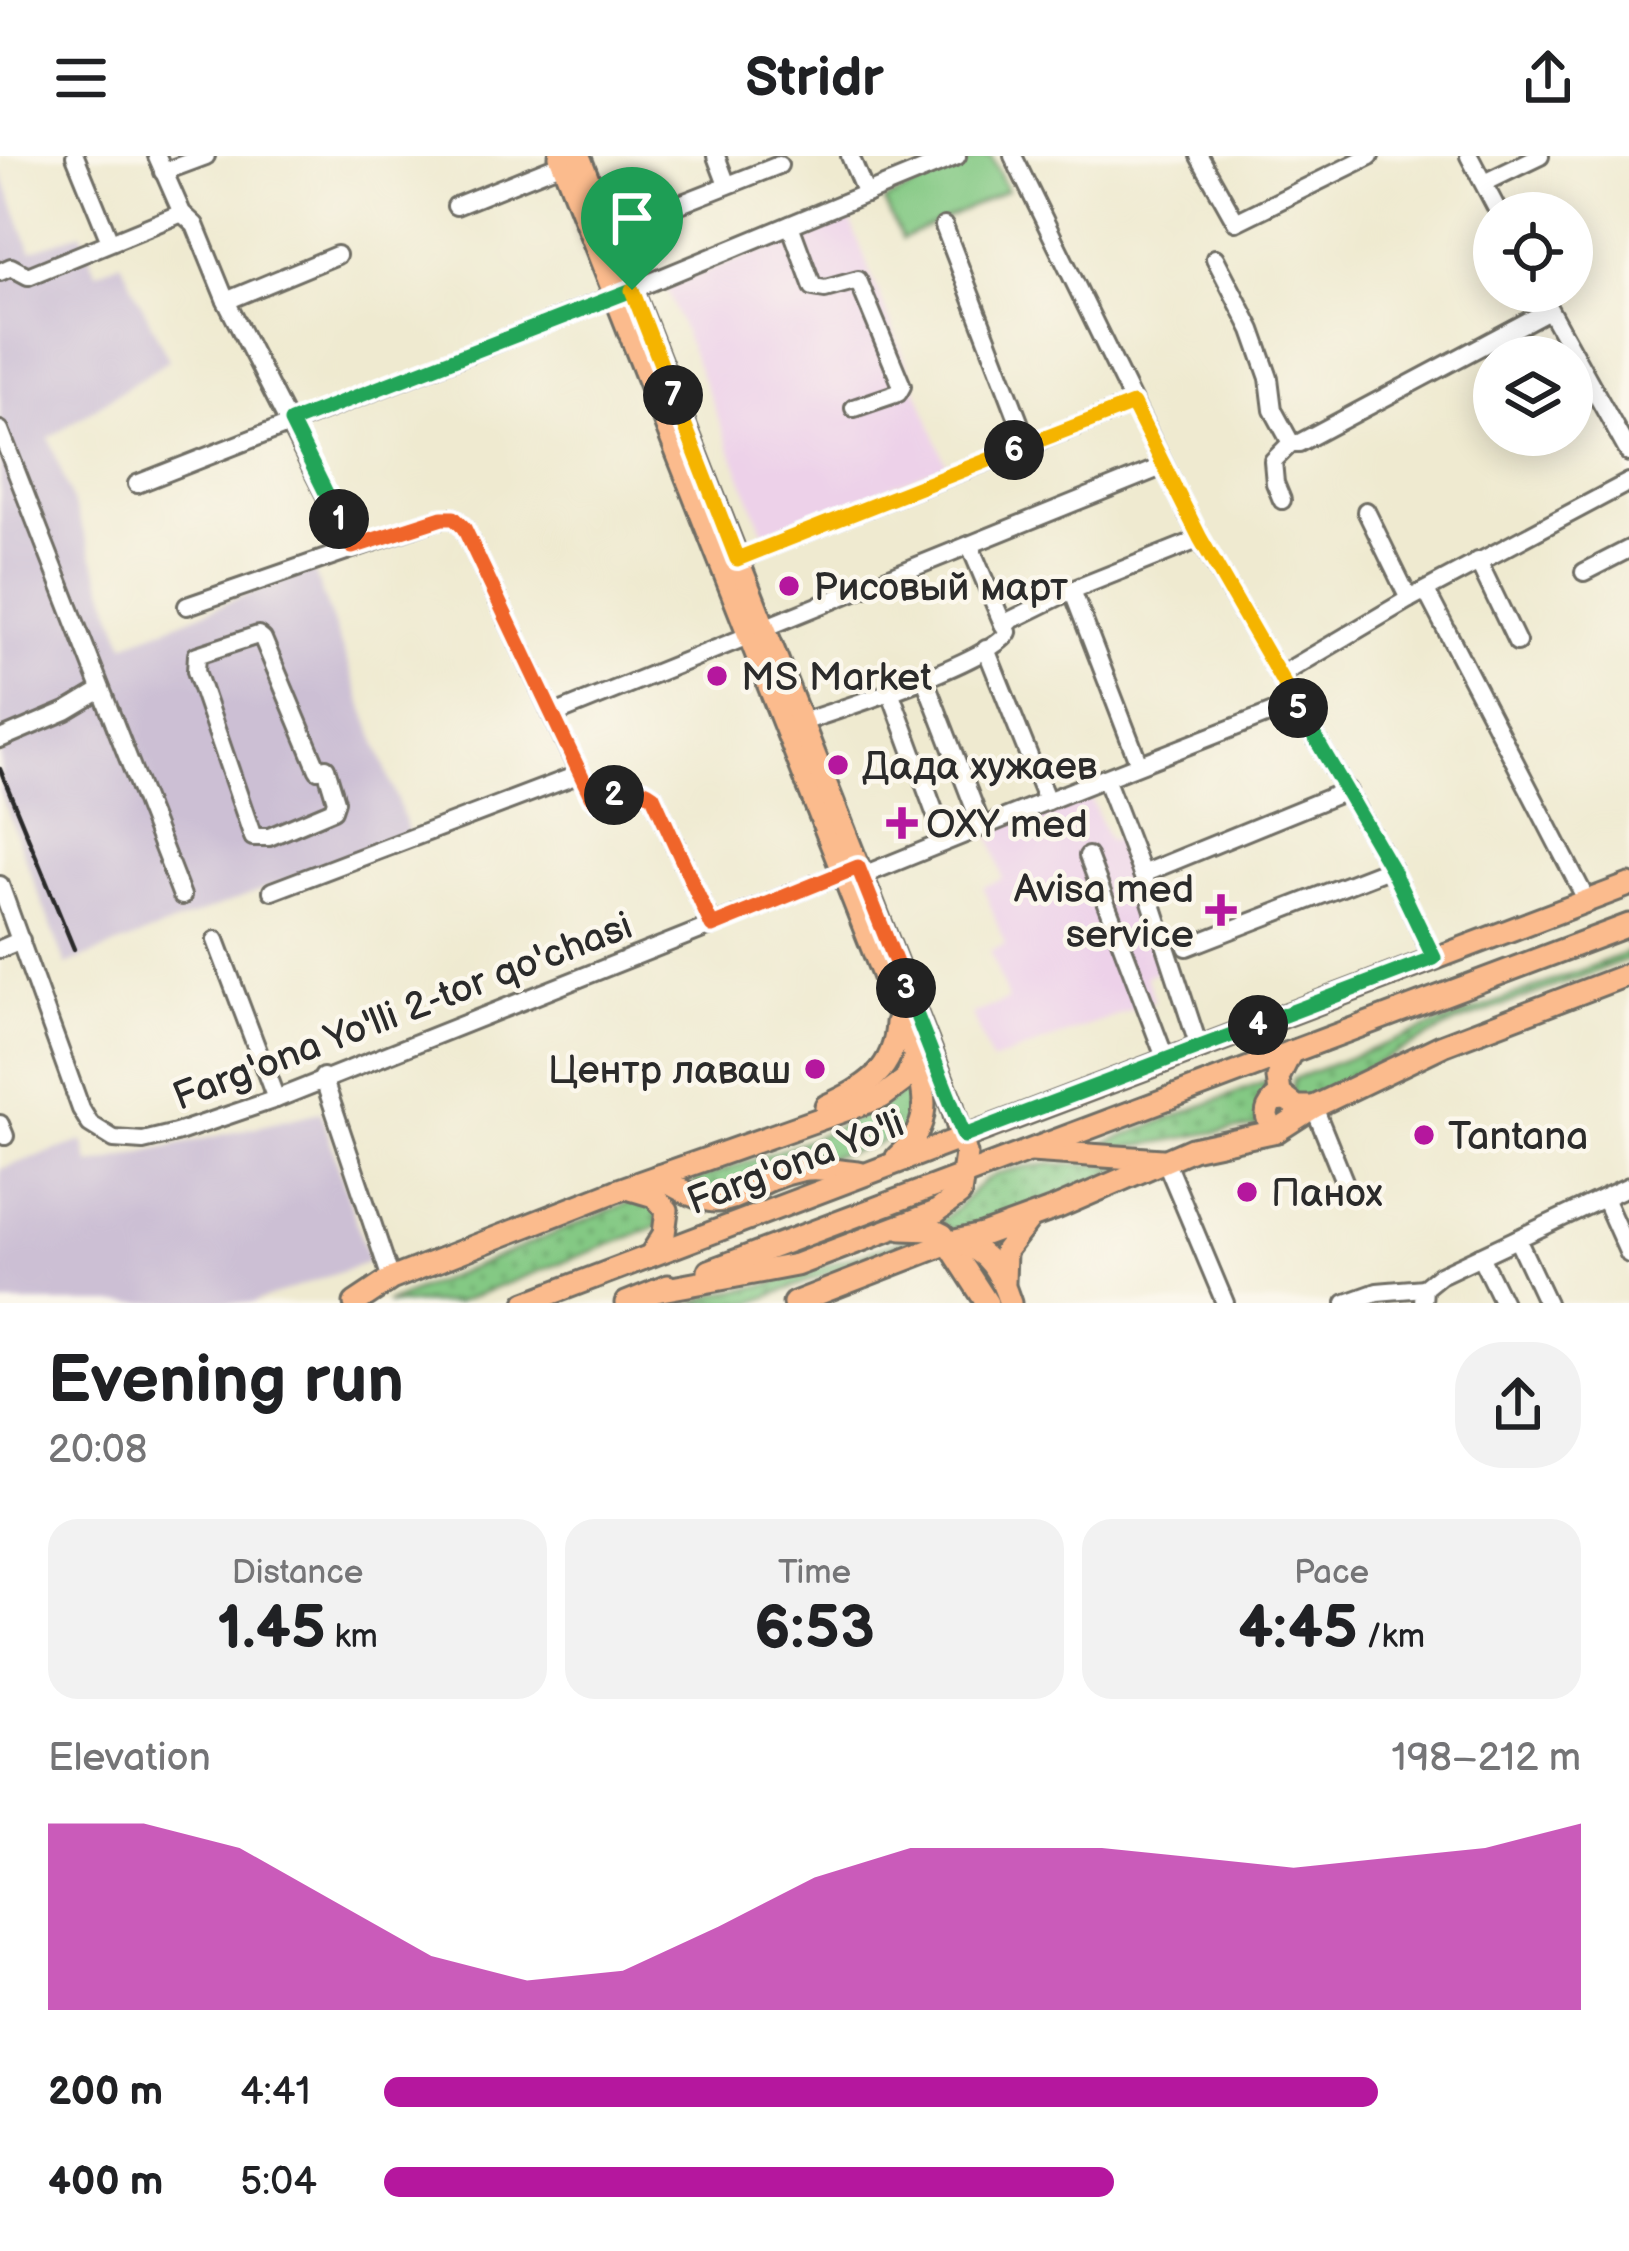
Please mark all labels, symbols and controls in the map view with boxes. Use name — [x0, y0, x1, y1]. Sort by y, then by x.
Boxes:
icon: menu — [48, 45, 114, 111]
icon: share — [1515, 45, 1581, 111]
text: Stridr — [745, 46, 884, 111]
pin — [581, 167, 683, 290]
icon: arrive — [599, 185, 665, 251]
map controls — [1473, 192, 1593, 456]
button: locate — [1473, 192, 1593, 312]
button: layers — [1473, 336, 1593, 456]
pin: 7 — [643, 365, 703, 425]
text: 7 — [664, 375, 682, 415]
pin: 6 — [984, 420, 1044, 480]
text: 6 — [1004, 430, 1024, 470]
pin: 1 — [309, 489, 369, 549]
text: 1 — [332, 499, 346, 539]
place label: Рисовый март — [813, 565, 1068, 612]
marker: Рисовый март — [776, 573, 802, 599]
place label: MS Market — [741, 655, 932, 702]
marker: MS Market — [704, 663, 730, 689]
pin: 5 — [1268, 678, 1328, 738]
text: 5 — [1288, 688, 1308, 728]
place label: Дада хужаев — [862, 744, 1097, 791]
marker: Дада хужаев — [825, 752, 851, 778]
pin: 2 — [584, 765, 644, 825]
text: 2 — [604, 775, 624, 815]
place label: OXY med — [926, 802, 1088, 849]
marker: OXY med — [889, 810, 915, 836]
place label: Avisa med service — [1014, 867, 1194, 959]
marker: Avisa med service — [1205, 894, 1237, 926]
street label: Farg'ona Yo'lli 2-tor qo'chasi — [167, 903, 639, 1122]
pin: 3 — [876, 958, 936, 1018]
text: 3 — [896, 968, 916, 1008]
pin: 4 — [1228, 995, 1288, 1055]
text: 4 — [1248, 1005, 1268, 1045]
place label: Центр лаваш — [548, 1048, 791, 1095]
marker: Центр лаваш — [802, 1056, 828, 1082]
street label: Farg'ona Yo'li — [681, 1100, 911, 1226]
place label: Tantana — [1448, 1114, 1588, 1161]
marker: Tantana — [1411, 1122, 1437, 1148]
place label: Панох — [1271, 1171, 1383, 1218]
marker: Панох — [1234, 1179, 1260, 1205]
text: Evening run — [48, 1342, 404, 1421]
button: share — [1455, 1342, 1581, 1468]
text: 20:08 — [48, 1427, 148, 1474]
text: Distance — [232, 1553, 363, 1593]
text: Time — [778, 1553, 851, 1593]
text: Pace — [1294, 1553, 1369, 1593]
text: 1.45 — [217, 1593, 326, 1665]
text: 6:53 — [754, 1593, 875, 1665]
text: 4:45 — [1238, 1593, 1358, 1665]
text: km — [326, 1617, 378, 1657]
text: /km — [1358, 1617, 1425, 1657]
text: Elevation — [48, 1735, 211, 1782]
text: 198–212 m — [1392, 1735, 1581, 1782]
text: 200 m — [48, 2069, 163, 2116]
text: 4:41 — [240, 2069, 311, 2116]
text: 400 m — [48, 2159, 163, 2206]
text: 5:04 — [240, 2159, 317, 2206]

